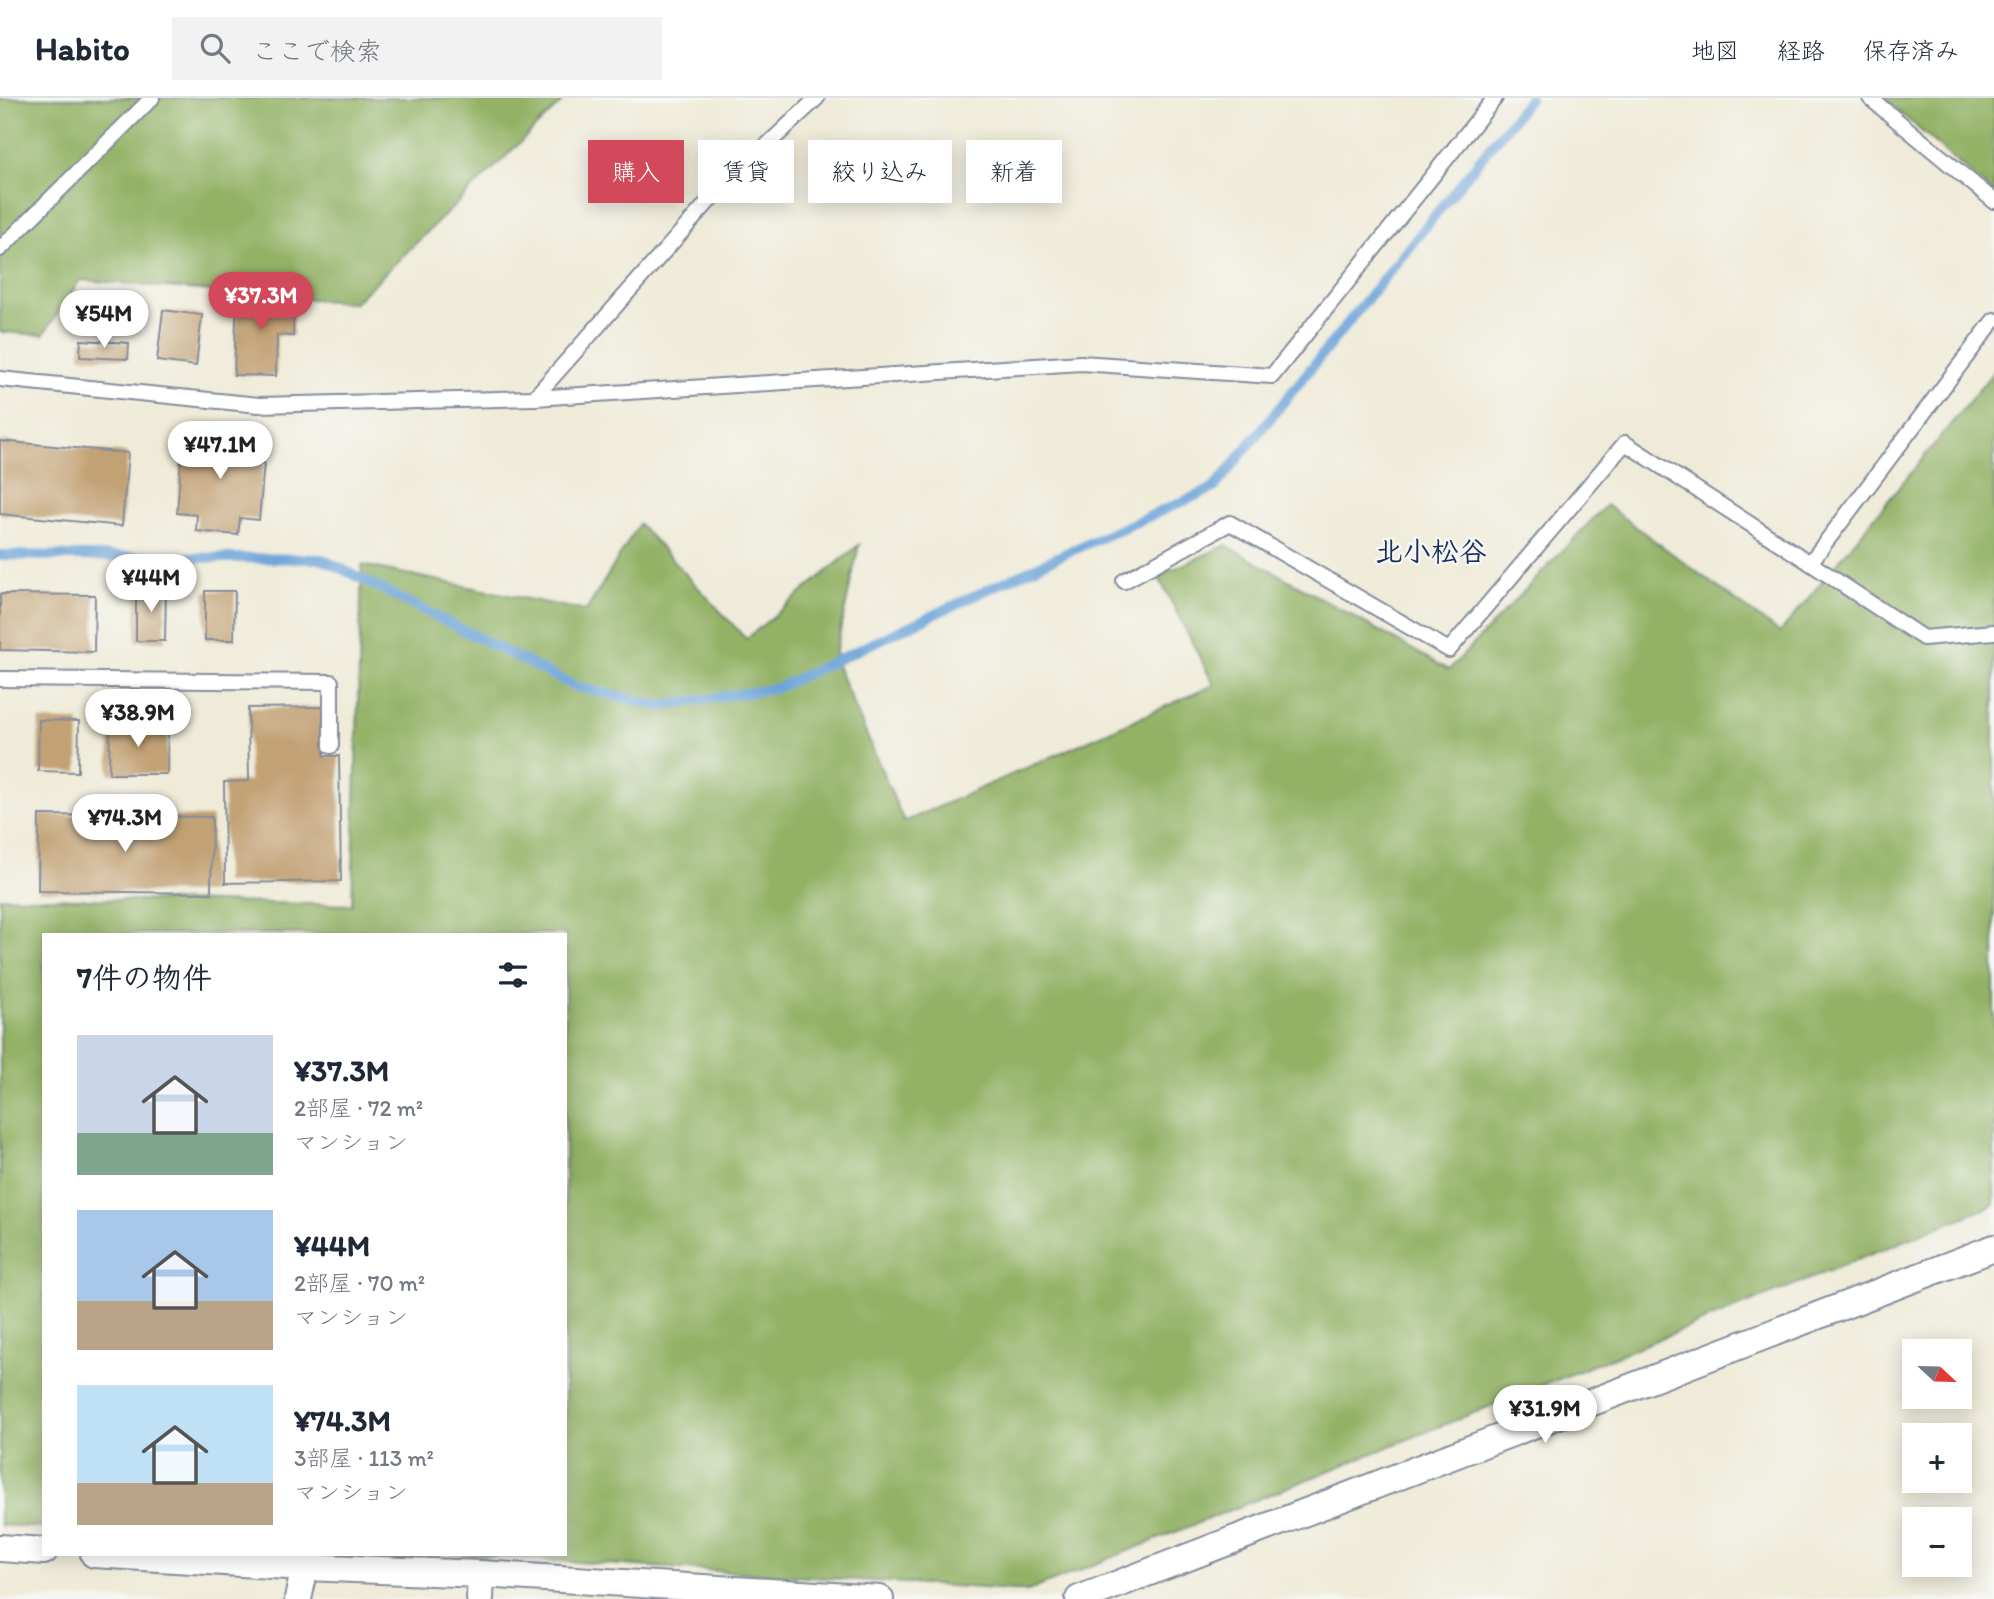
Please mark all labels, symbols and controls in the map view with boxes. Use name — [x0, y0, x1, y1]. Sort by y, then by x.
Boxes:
search box — [172, 17, 662, 80]
text: Habito — [35, 29, 130, 68]
icon: search — [196, 29, 234, 67]
text: ここで検索 — [252, 35, 382, 67]
text: 地図 — [1691, 36, 1739, 65]
text: 経路 — [1777, 36, 1825, 65]
text: 保存済み — [1863, 36, 1959, 65]
chip: 購入 — [588, 140, 684, 203]
chip: 賃貸 — [698, 140, 794, 203]
chip: 絞り込み — [808, 140, 952, 203]
chip: 新着 — [966, 140, 1062, 203]
pin: ¥37.3M — [204, 272, 318, 332]
text: ¥37.3M — [224, 281, 298, 309]
pin: ¥54M — [63, 290, 145, 350]
text: ¥54M — [76, 299, 132, 327]
pin: ¥47.1M — [163, 422, 277, 481]
text: ¥47.1M — [184, 430, 256, 458]
district label: 北小松谷 — [1375, 534, 1487, 568]
pin: ¥44M — [110, 554, 192, 614]
text: ¥44M — [122, 563, 180, 591]
pin: ¥38.9M — [81, 690, 195, 749]
text: ¥38.9M — [101, 698, 175, 726]
pin: ¥74.3M — [68, 794, 182, 854]
text: ¥74.3M — [88, 803, 162, 831]
icon: filters — [494, 956, 532, 994]
text: 7件の物件 — [77, 959, 212, 996]
text: ¥37.3M — [294, 1052, 389, 1089]
icon: home — [133, 1063, 217, 1147]
text: 2部屋 · 72 m² — [294, 1094, 423, 1122]
text: マンション — [294, 1128, 408, 1156]
text: ¥44M — [294, 1227, 370, 1264]
icon: home — [133, 1238, 217, 1322]
text: 2部屋 · 70 m² — [294, 1269, 425, 1297]
text: マンション — [294, 1303, 408, 1331]
north arrow — [1902, 1339, 1972, 1409]
map controls — [1902, 1339, 1972, 1577]
pin: ¥31.9M — [1488, 1386, 1602, 1445]
text: ¥31.9M — [1509, 1394, 1581, 1422]
text: ¥74.3M — [294, 1402, 391, 1439]
icon: home — [133, 1413, 217, 1497]
button: + — [1902, 1423, 1972, 1493]
text: 3部屋 · 113 m² — [294, 1444, 434, 1472]
text: マンション — [294, 1478, 408, 1506]
button: − — [1902, 1507, 1972, 1577]

